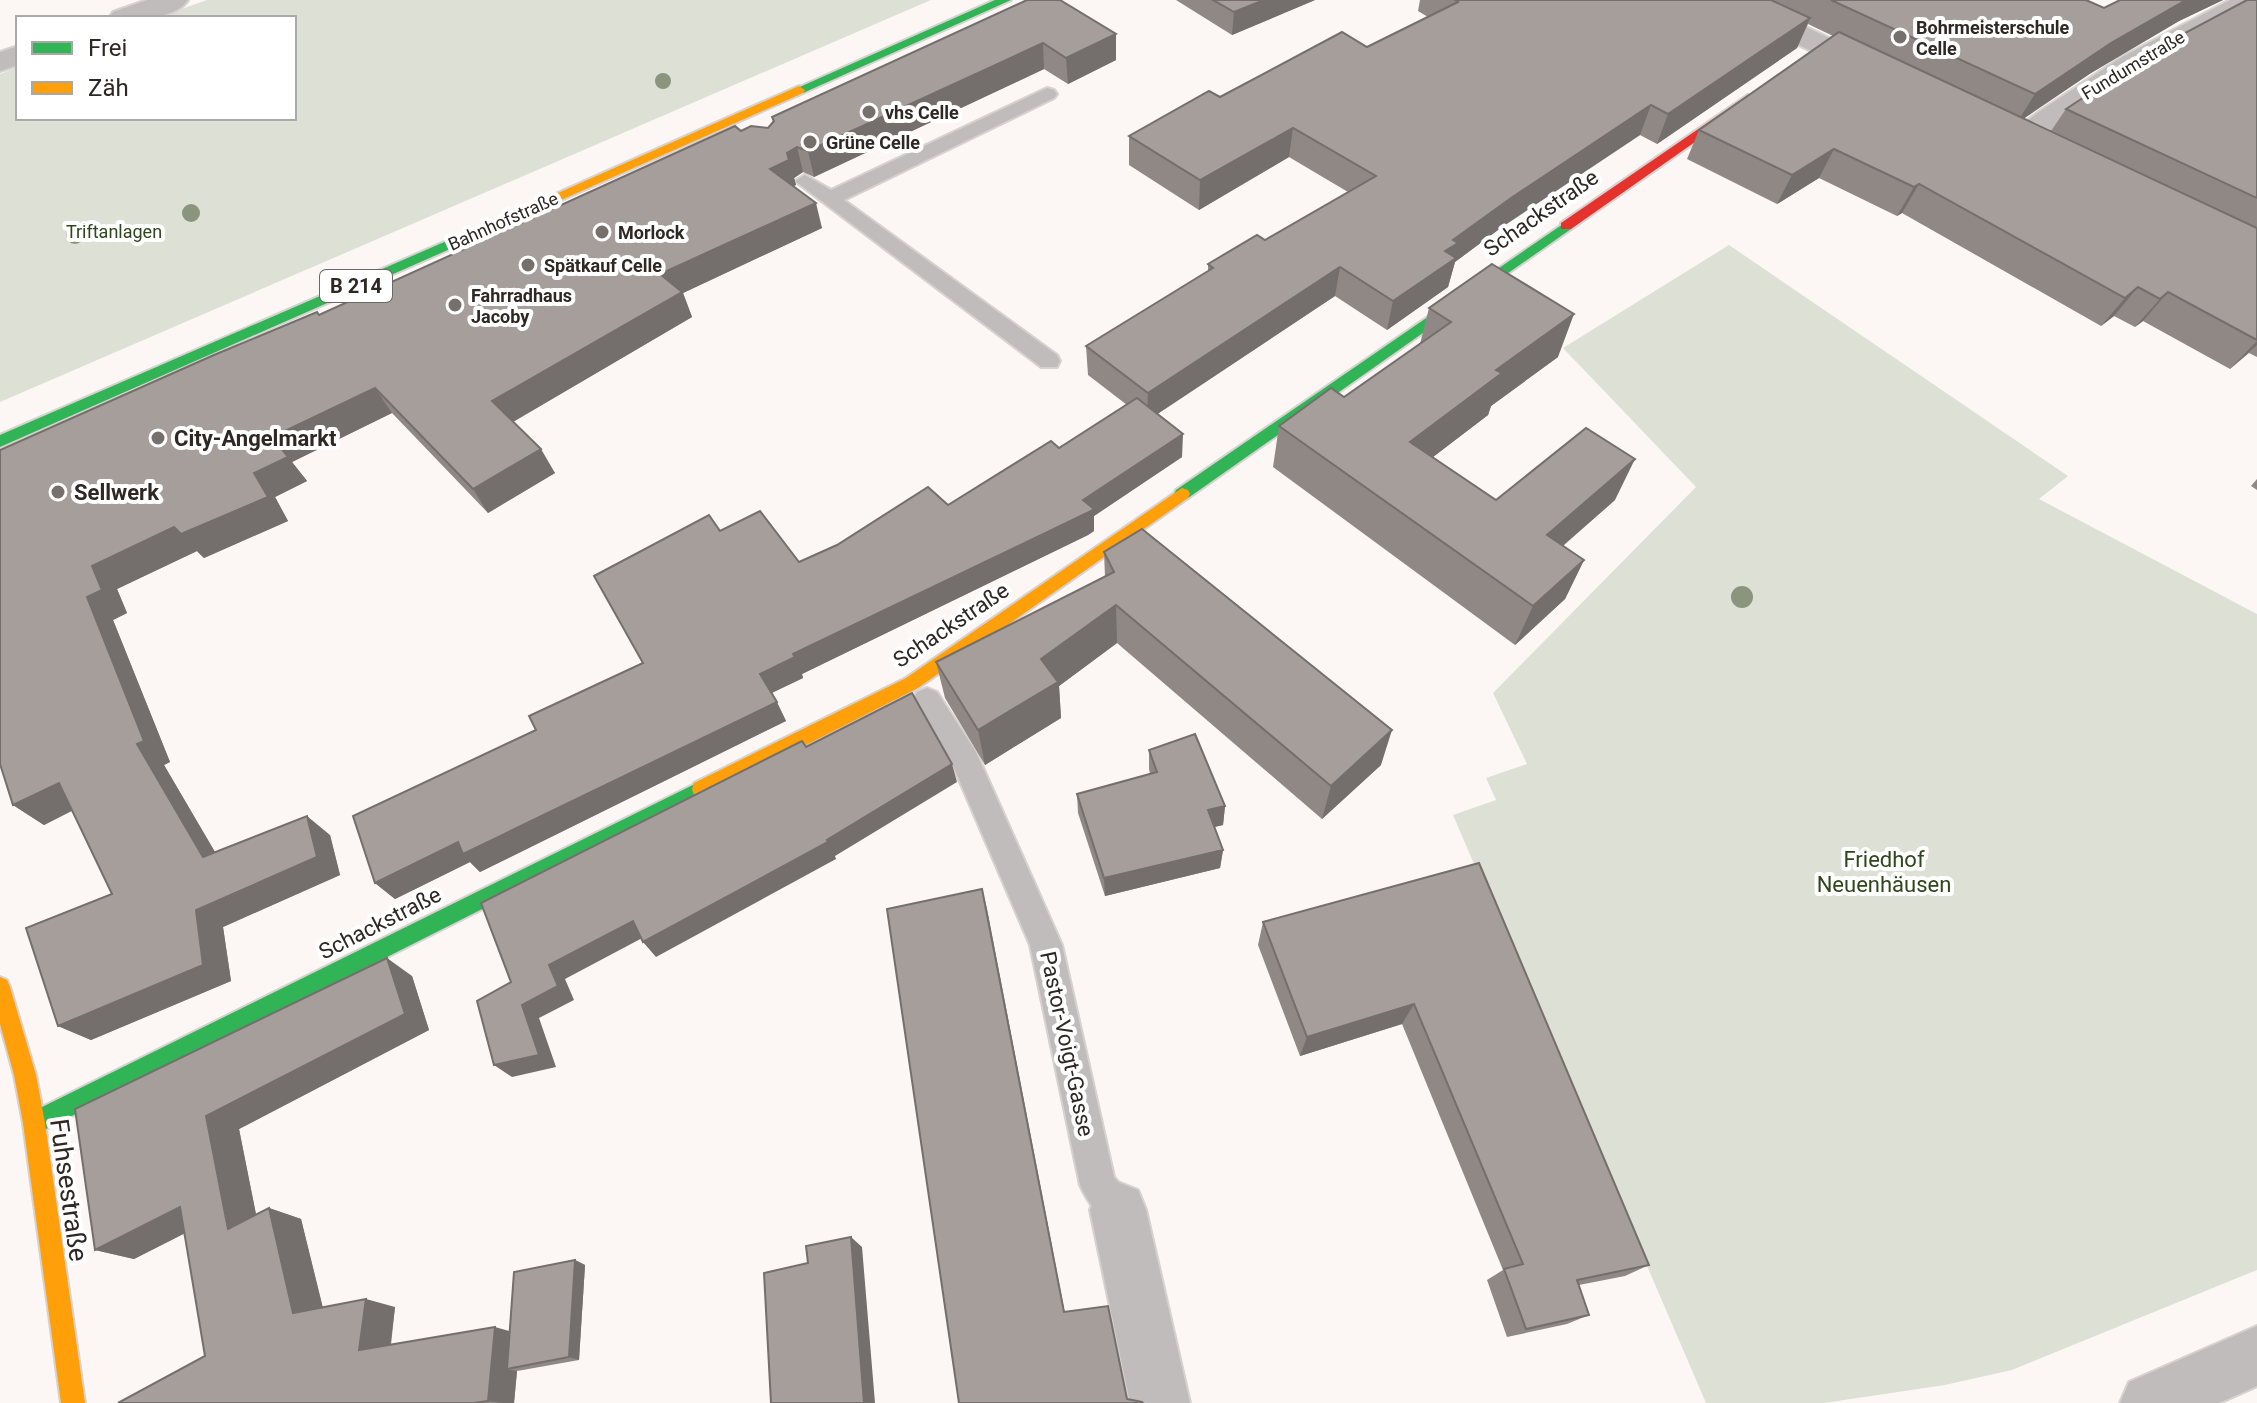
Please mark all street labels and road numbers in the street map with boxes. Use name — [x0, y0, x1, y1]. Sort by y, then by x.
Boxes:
street label: Fundumstraße — [2078, 26, 2188, 104]
street label: Schackstraße — [1479, 164, 1603, 262]
street label: Bahnhofstraße — [445, 187, 561, 255]
road number: B 214 — [320, 270, 392, 302]
street label: Schackstraße — [889, 577, 1013, 673]
street label: Schackstraße — [315, 882, 445, 964]
street label: Pastor-Voigt-Gasse — [1035, 949, 1099, 1139]
street label: Fuhsestraße — [44, 1117, 94, 1263]

